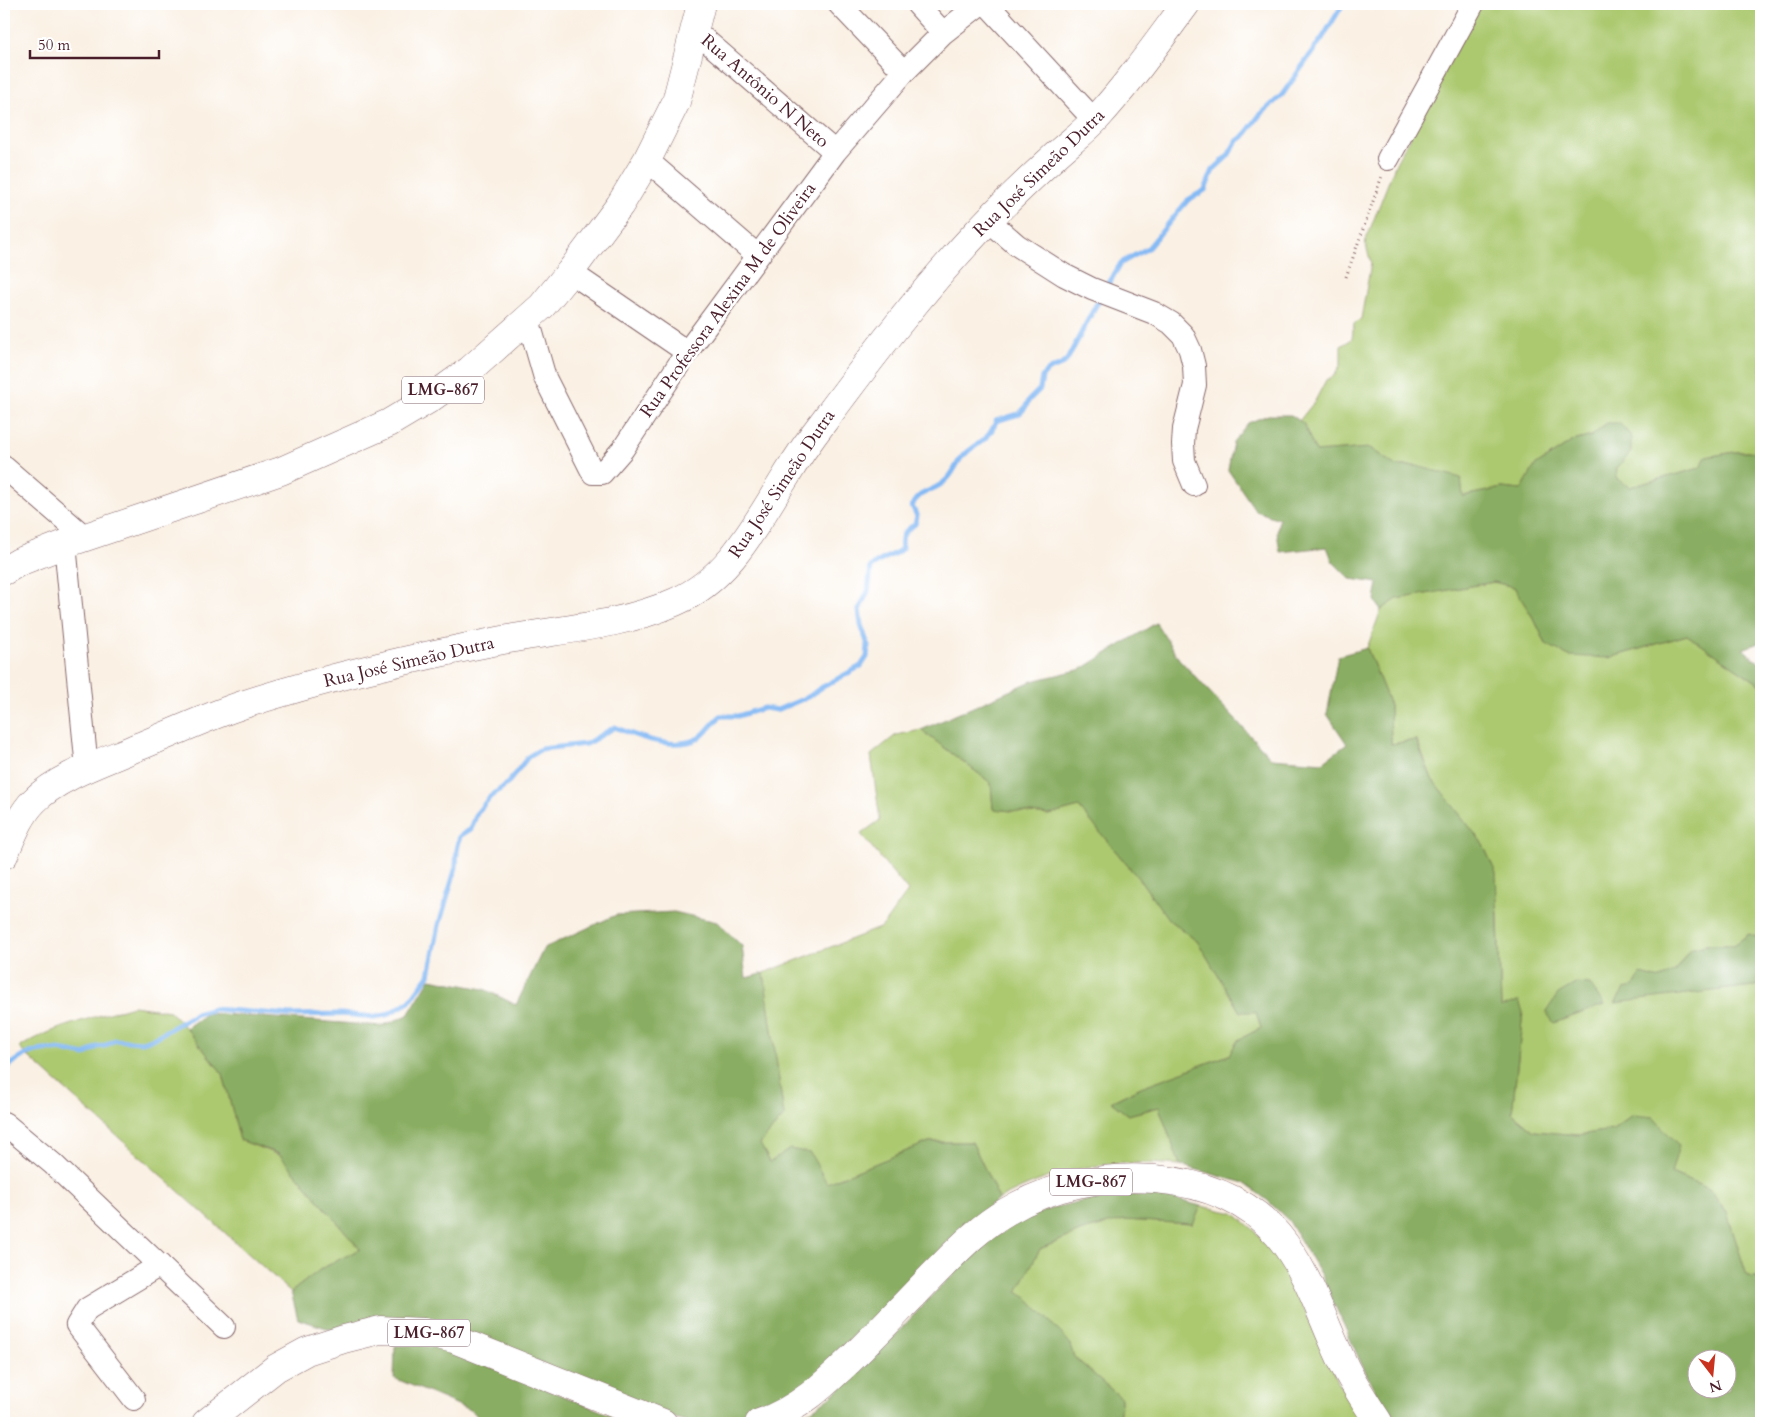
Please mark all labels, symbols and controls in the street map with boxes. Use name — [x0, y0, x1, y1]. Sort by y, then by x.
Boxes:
scale bar — [30, 28, 159, 60]
street label: Rua Antônio N Neto — [696, 28, 835, 154]
text: 50 m — [38, 35, 70, 55]
street label: Rua José Simeão Dutra — [968, 103, 1111, 243]
street label: Rua Professora Alexina M de Oliveira — [634, 177, 822, 423]
road number: LMG-867 — [402, 376, 484, 404]
street label: Rua José Simeão Dutra — [723, 405, 841, 563]
street label: Rua José Simeão Dutra — [321, 630, 497, 694]
road number: LMG-867 — [1050, 1168, 1132, 1196]
road number: LMG-867 — [388, 1320, 470, 1346]
north arrow — [1688, 1350, 1738, 1400]
text: N — [1707, 1375, 1724, 1397]

